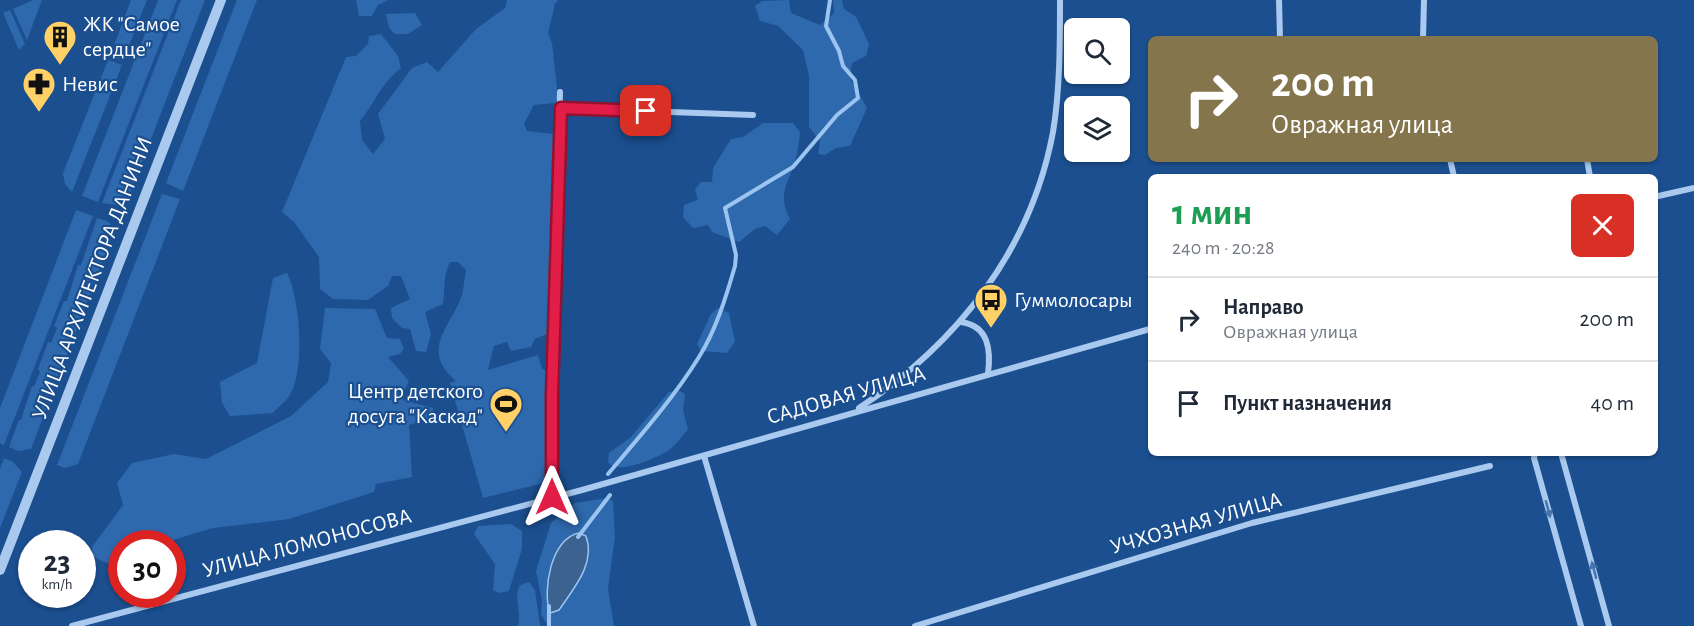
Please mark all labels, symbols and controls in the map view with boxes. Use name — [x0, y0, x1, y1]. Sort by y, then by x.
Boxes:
place label: ЖК "Самое сердце" — [83, 13, 180, 60]
map controls — [1064, 18, 1130, 162]
button: search — [1064, 18, 1130, 84]
building icon: ЖК "Самое сердце" — [42, 19, 78, 66]
icon: right — [1172, 60, 1250, 138]
text: 200 m — [1271, 62, 1375, 104]
pharmacy icon: Невис — [21, 66, 57, 113]
place label: Невис — [62, 73, 118, 95]
pin — [620, 85, 671, 136]
icon: arrive — [629, 94, 662, 127]
button: layers — [1064, 96, 1130, 162]
text: Овражная улица — [1271, 111, 1453, 138]
street label: УЛИЦА АРХИТЕКТОРА ДАНИНИ — [28, 134, 156, 422]
button: close — [1571, 194, 1634, 257]
text: 1 мин — [1172, 195, 1252, 231]
text: 240 m · 20:28 — [1172, 238, 1275, 258]
bus stop icon: Гуммолосары — [973, 282, 1009, 329]
place label: Гуммолосары — [1014, 289, 1133, 311]
text: Направо — [1223, 296, 1304, 318]
icon: right — [1172, 303, 1205, 336]
text: 200 m — [1580, 308, 1634, 330]
text: Овражная улица — [1223, 322, 1358, 342]
street label: САДОВАЯ УЛИЦА — [764, 362, 928, 428]
place label: Центр детского досуга "Каскад" — [348, 380, 483, 427]
sports icon: Центр детского досуга "Каскад" — [488, 386, 524, 433]
icon: arrive — [1172, 387, 1205, 420]
text: Пункт назначения — [1223, 392, 1392, 414]
text: 40 m — [1591, 392, 1634, 414]
position arrow — [520, 465, 584, 529]
street label: УЧХОЗНАЯ УЛИЦА — [1108, 488, 1284, 558]
one-way arrow — [1544, 500, 1554, 519]
street label: УЛИЦА ЛОМОНОСОВА — [200, 505, 414, 581]
speed limit sign: 30 — [108, 530, 186, 608]
text: 23 — [43, 547, 71, 577]
one-way arrow — [1588, 560, 1598, 579]
text: km/h — [42, 577, 72, 592]

